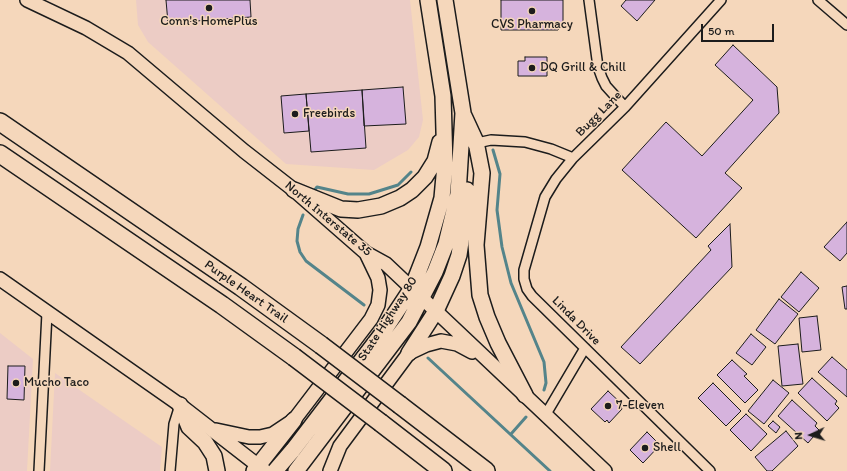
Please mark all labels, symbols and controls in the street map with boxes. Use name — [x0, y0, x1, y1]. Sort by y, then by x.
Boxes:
marker: Conn's HomePlus — [204, 3, 214, 13]
marker: CVS Pharmacy — [527, 6, 537, 16]
place label: Conn's HomePlus — [160, 14, 258, 30]
scale bar — [703, 16, 776, 42]
place label: CVS Pharmacy — [491, 17, 573, 33]
text: 50 m — [708, 24, 734, 38]
place label: DQ Grill & Chill — [540, 60, 626, 76]
marker: DQ Grill & Chill — [527, 63, 537, 73]
street label: Bugg Lane — [573, 88, 625, 140]
place label: Freebirds — [303, 106, 355, 122]
marker: Freebirds — [290, 109, 300, 119]
street label: North Interstate 35 — [281, 178, 375, 260]
street label: Purple Heart Trail — [201, 257, 291, 327]
street label: State Highway 80 — [355, 274, 421, 364]
street label: Linda Drive — [548, 293, 604, 349]
place label: Mucho Taco — [24, 375, 89, 391]
marker: Mucho Taco — [11, 378, 21, 388]
place label: 7-Eleven — [616, 398, 664, 414]
marker: 7-Eleven — [603, 401, 613, 411]
north arrow — [791, 415, 831, 455]
text: N — [792, 432, 805, 440]
place label: Shell — [653, 440, 681, 456]
marker: Shell — [640, 443, 650, 453]

